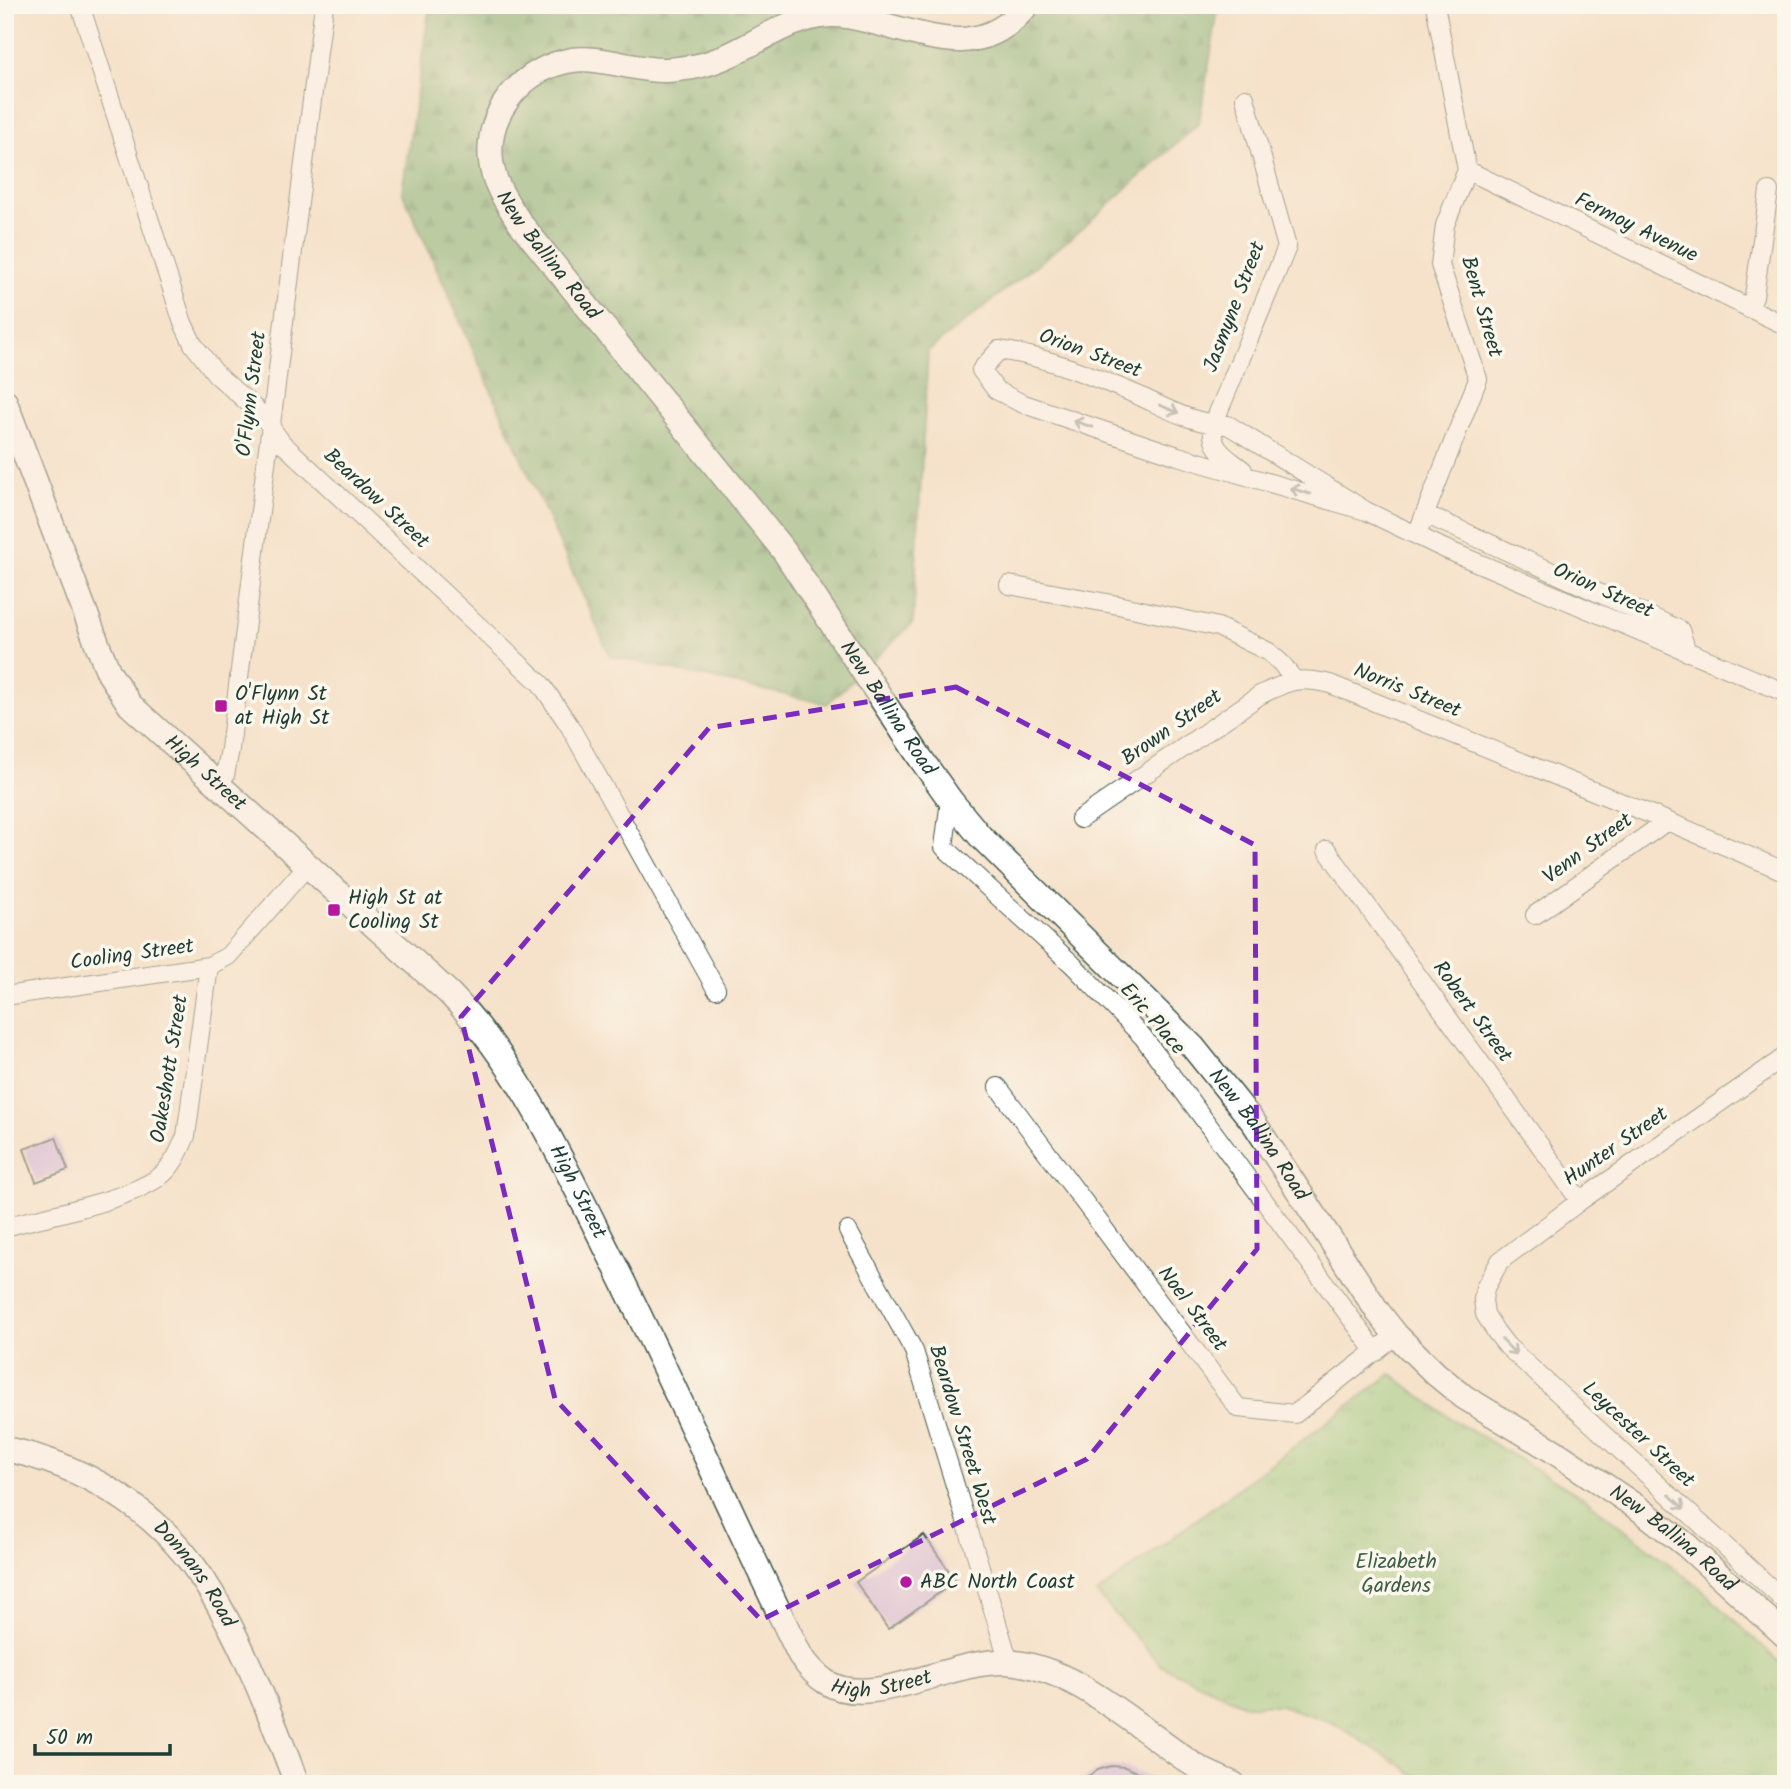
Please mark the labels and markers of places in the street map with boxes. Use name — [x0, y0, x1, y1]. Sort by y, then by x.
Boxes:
place label: O'Flynn St at High St — [235, 678, 330, 735]
marker: O'Flynn St at High St — [213, 698, 229, 714]
place label: High St at Cooling St — [348, 882, 443, 939]
marker: High St at Cooling St — [326, 902, 342, 918]
place label: ABC North Coast — [920, 1566, 1076, 1599]
marker: ABC North Coast — [898, 1574, 914, 1590]

